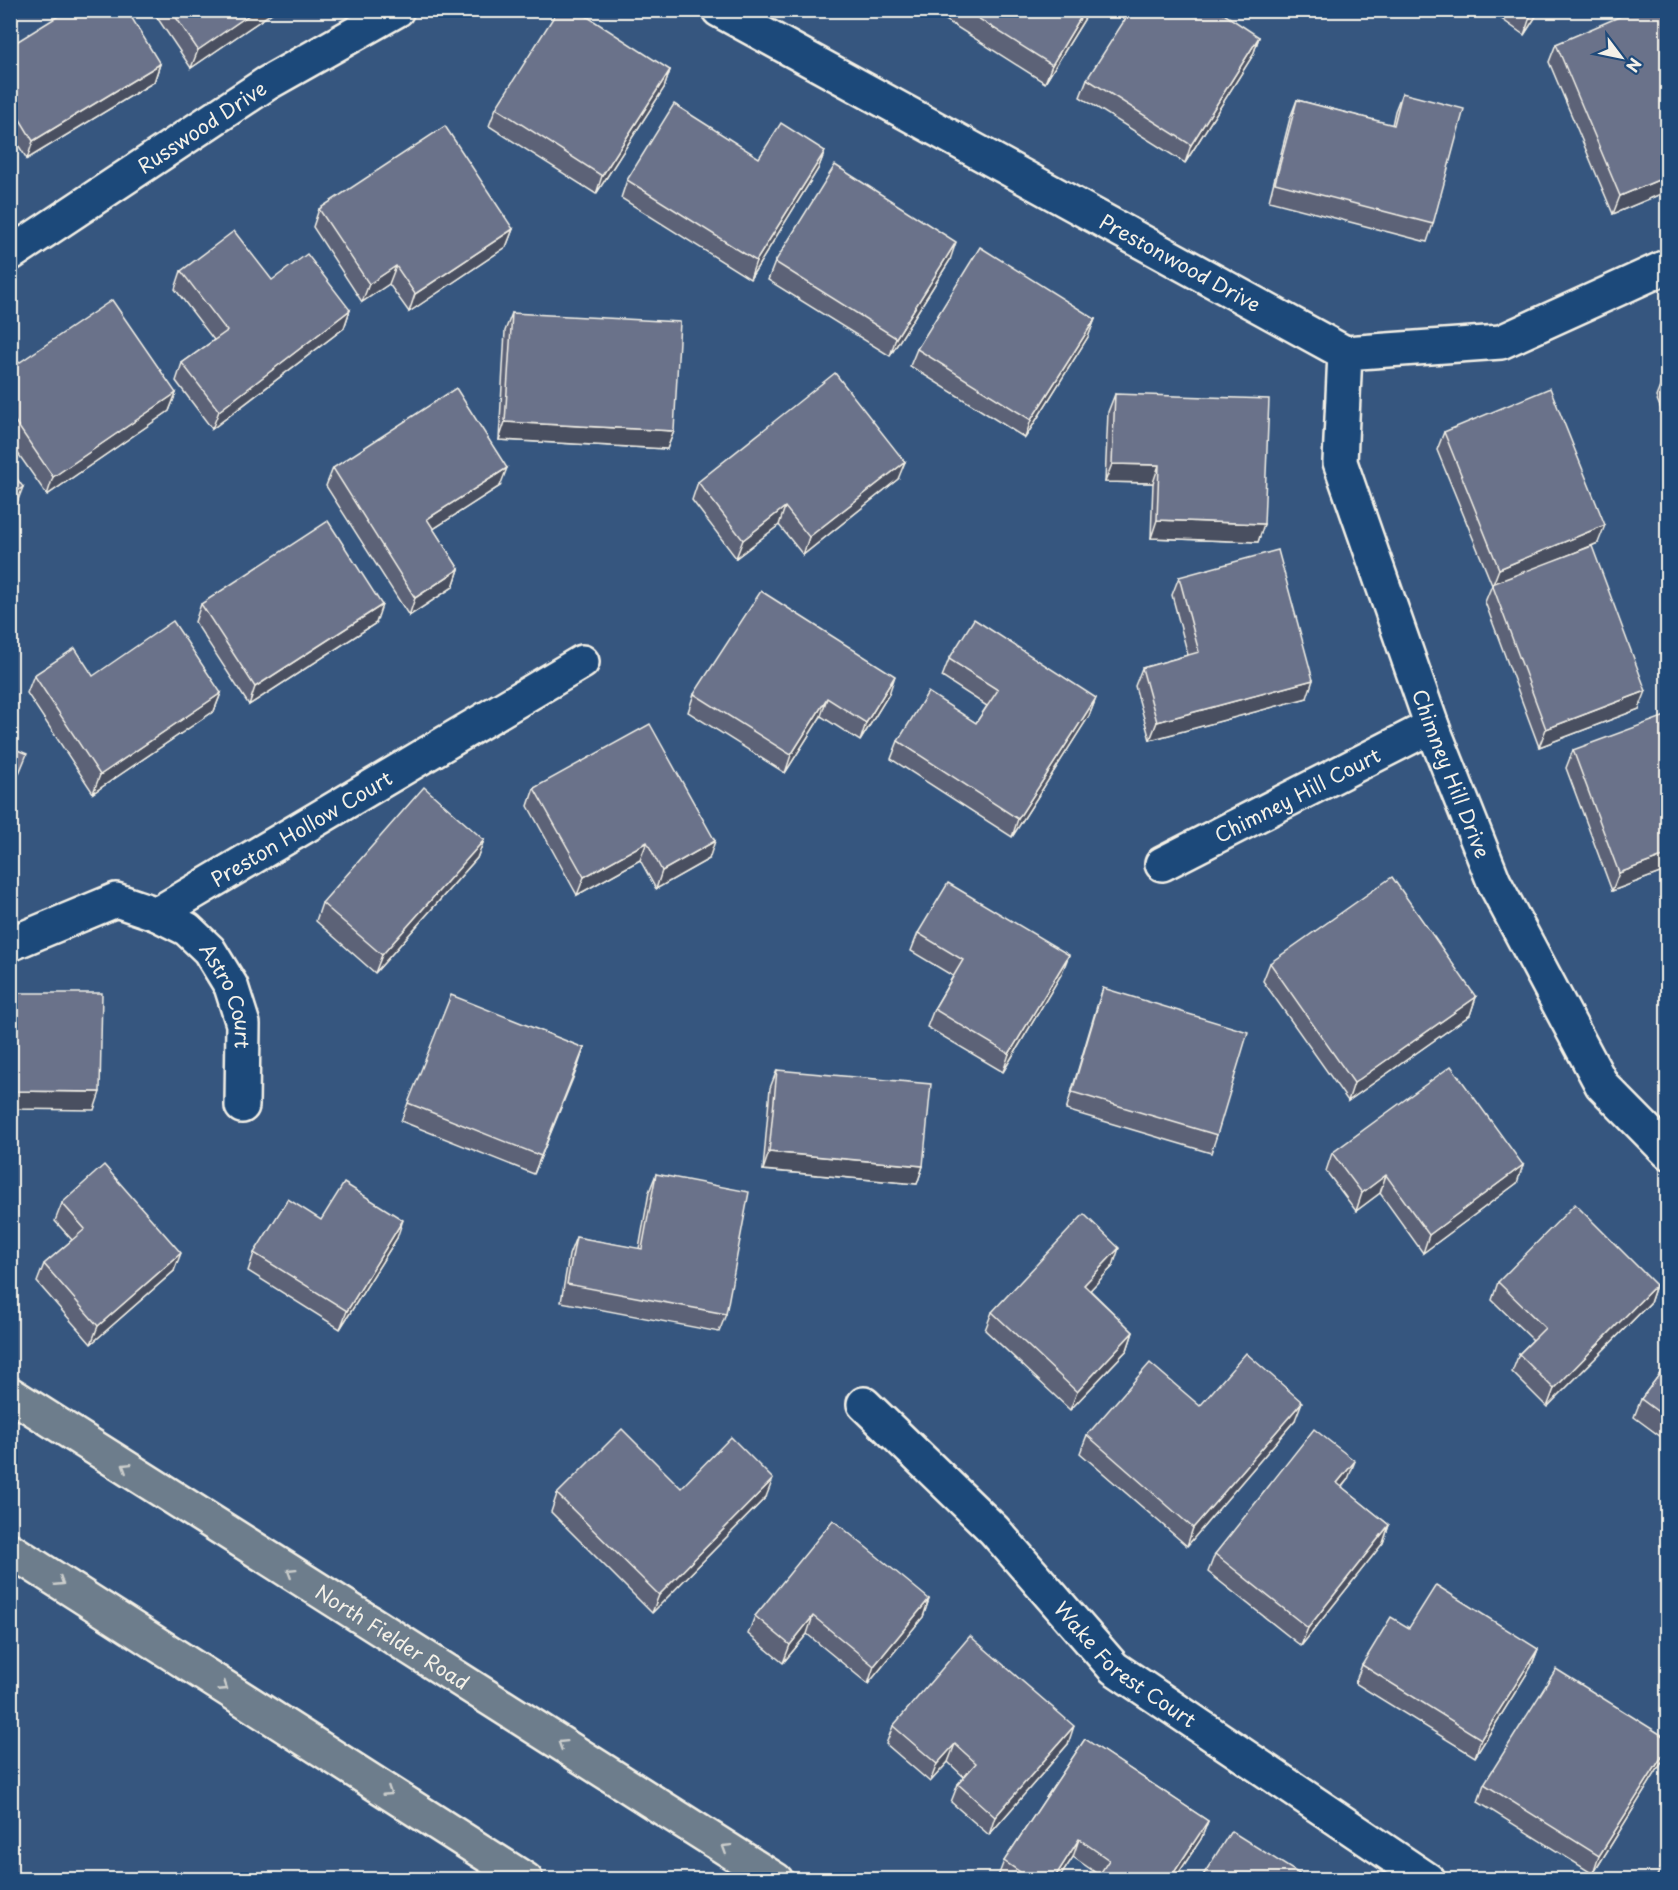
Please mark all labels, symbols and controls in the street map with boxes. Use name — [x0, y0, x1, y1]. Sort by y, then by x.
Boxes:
north arrow — [1591, 27, 1651, 87]
text: N — [1621, 54, 1648, 77]
street label: Russwood Drive — [131, 73, 272, 181]
street label: Prestonwood Drive — [1094, 206, 1266, 319]
street label: Chimney Hill Drive — [1405, 685, 1498, 862]
street label: Chimney Hill Court — [1209, 740, 1386, 850]
street label: Preston Hollow Court — [205, 763, 398, 894]
street label: Astro Court — [193, 937, 258, 1049]
one-way arrow — [122, 1463, 132, 1475]
one-way arrow — [287, 1567, 297, 1579]
one-way arrow — [54, 1574, 64, 1586]
street label: North Fielder Road — [310, 1577, 475, 1697]
street label: Wake Forest Court — [1047, 1595, 1202, 1734]
one-way arrow — [218, 1679, 228, 1691]
one-way arrow — [558, 1739, 568, 1751]
one-way arrow — [382, 1784, 393, 1795]
one-way arrow — [722, 1845, 733, 1856]

